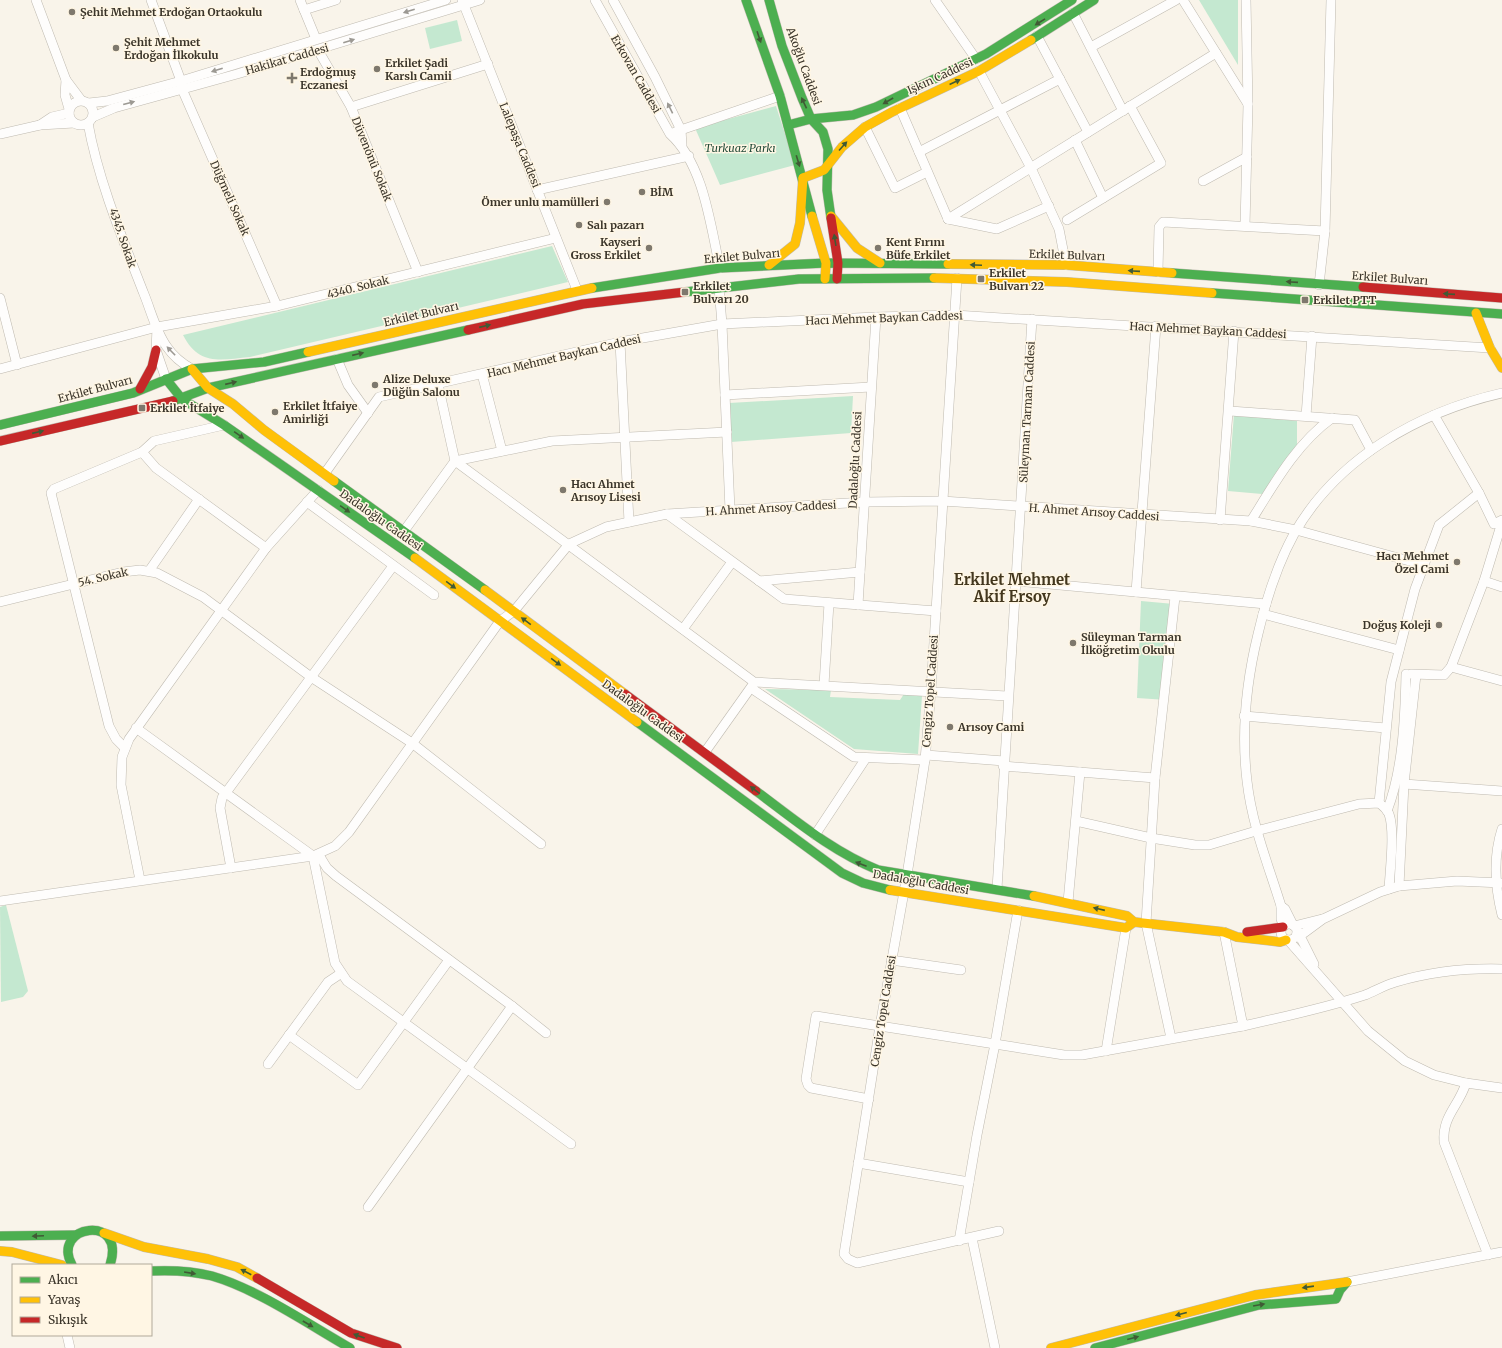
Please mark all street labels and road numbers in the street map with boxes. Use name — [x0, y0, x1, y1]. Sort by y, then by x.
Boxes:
street label: Akoğlu Caddesi — [783, 24, 825, 107]
street label: Erkovan Caddesi — [608, 32, 664, 116]
street label: Hakikat Caddesi — [244, 40, 331, 78]
street label: Işkın Caddesi — [905, 54, 976, 97]
street label: Lalepaşa Caddesi — [497, 100, 544, 190]
street label: Düvenönü Sokak — [349, 115, 395, 203]
street label: Düğmeli Sokak — [207, 158, 253, 238]
street label: 4345. Sokak — [106, 206, 140, 270]
street label: Erkilet Bulvarı — [703, 246, 781, 266]
street label: Erkilet Bulvarı — [1029, 247, 1106, 263]
street label: Erkilet Bulvarı — [1351, 268, 1429, 288]
street label: 4340. Sokak — [326, 273, 390, 301]
street label: Erkilet Bulvarı — [382, 298, 460, 329]
street label: Hacı Mehmet Baykan Caddesi — [805, 308, 963, 328]
street label: Hacı Mehmet Baykan Caddesi — [1129, 319, 1287, 341]
street label: Hacı Mehmet Baykan Caddesi — [486, 331, 643, 381]
street label: Süleyman Tarman Caddesi — [1016, 340, 1038, 483]
street label: Erkilet Bulvarı — [56, 372, 134, 406]
street label: Dadaloğlu Caddesi — [845, 411, 865, 509]
street label: Dadaloğlu Caddesi — [337, 486, 425, 554]
street label: H. Ahmet Arısoy Caddesi — [705, 498, 837, 518]
street label: H. Ahmet Arısoy Caddesi — [1028, 500, 1160, 524]
street label: 54. Sokak — [77, 564, 129, 590]
street label: Cengiz Topel Caddesi — [919, 634, 941, 748]
street label: Dadaloğlu Caddesi — [599, 677, 687, 746]
street label: Dadaloğlu Caddesi — [872, 867, 971, 897]
street label: Cengiz Topel Caddesi — [867, 954, 899, 1068]

